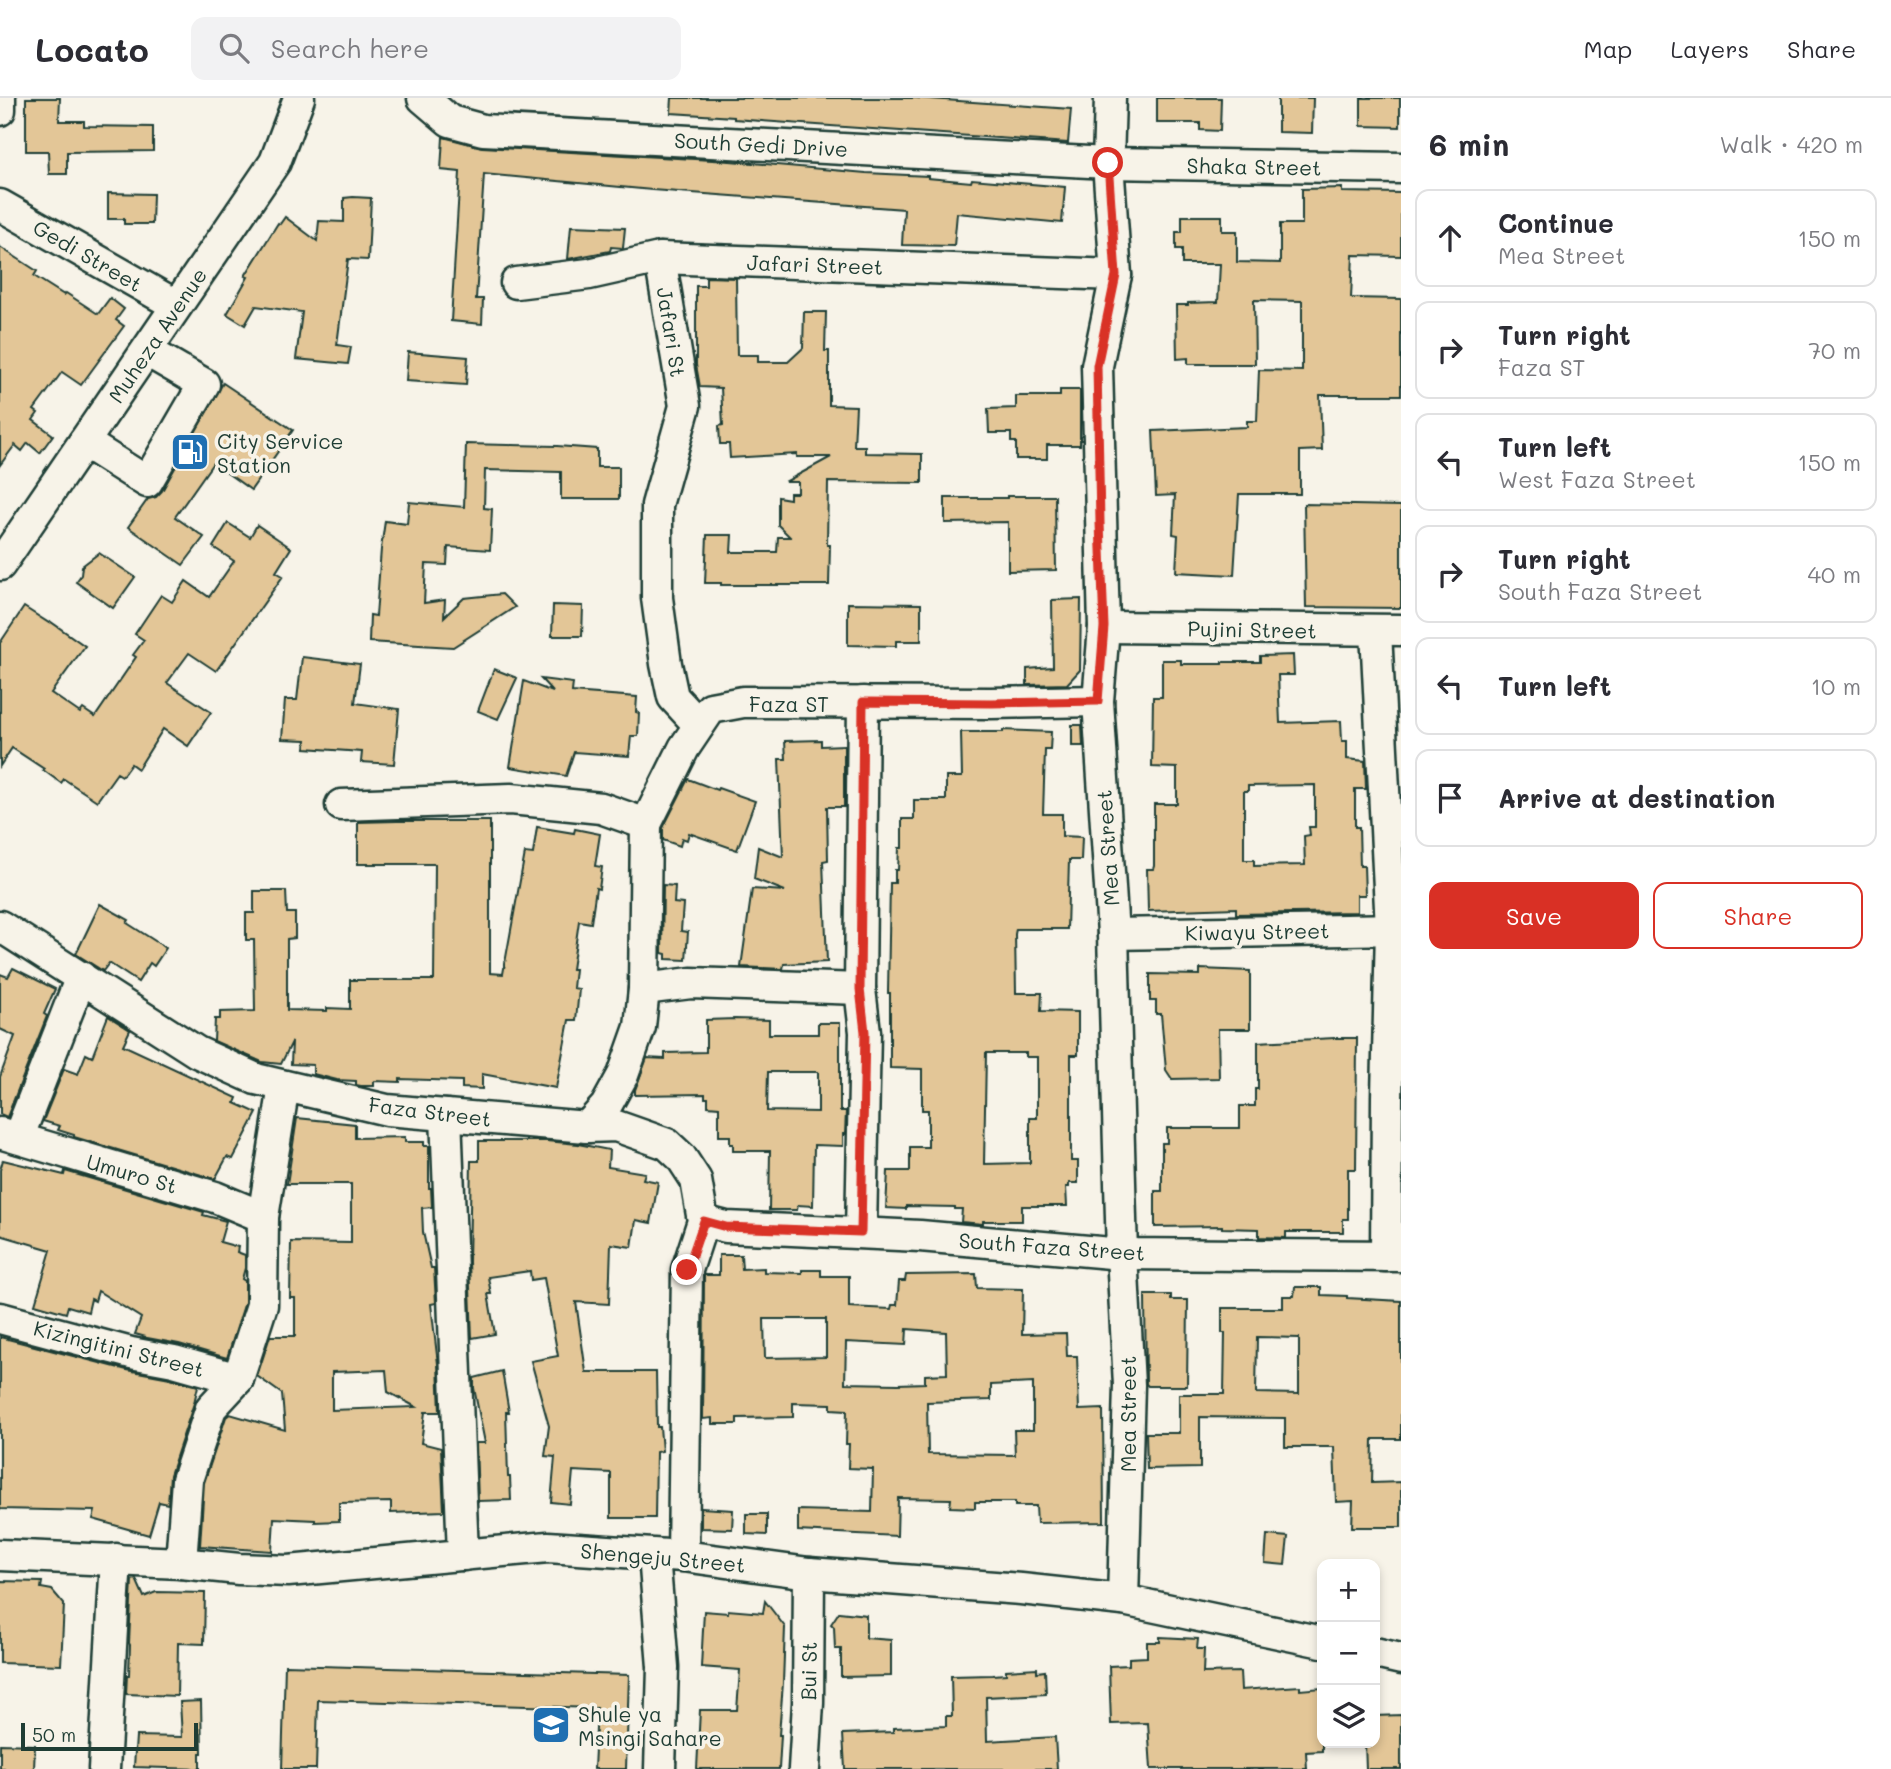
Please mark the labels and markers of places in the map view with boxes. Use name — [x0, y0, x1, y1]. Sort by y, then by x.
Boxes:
place label: City Service Station — [217, 427, 344, 478]
fuel station icon: City Service Station — [169, 431, 211, 473]
place label: Shule ya Msingi Sahare — [578, 1700, 722, 1751]
school or university icon: Shule ya Msingi Sahare — [530, 1704, 572, 1746]

